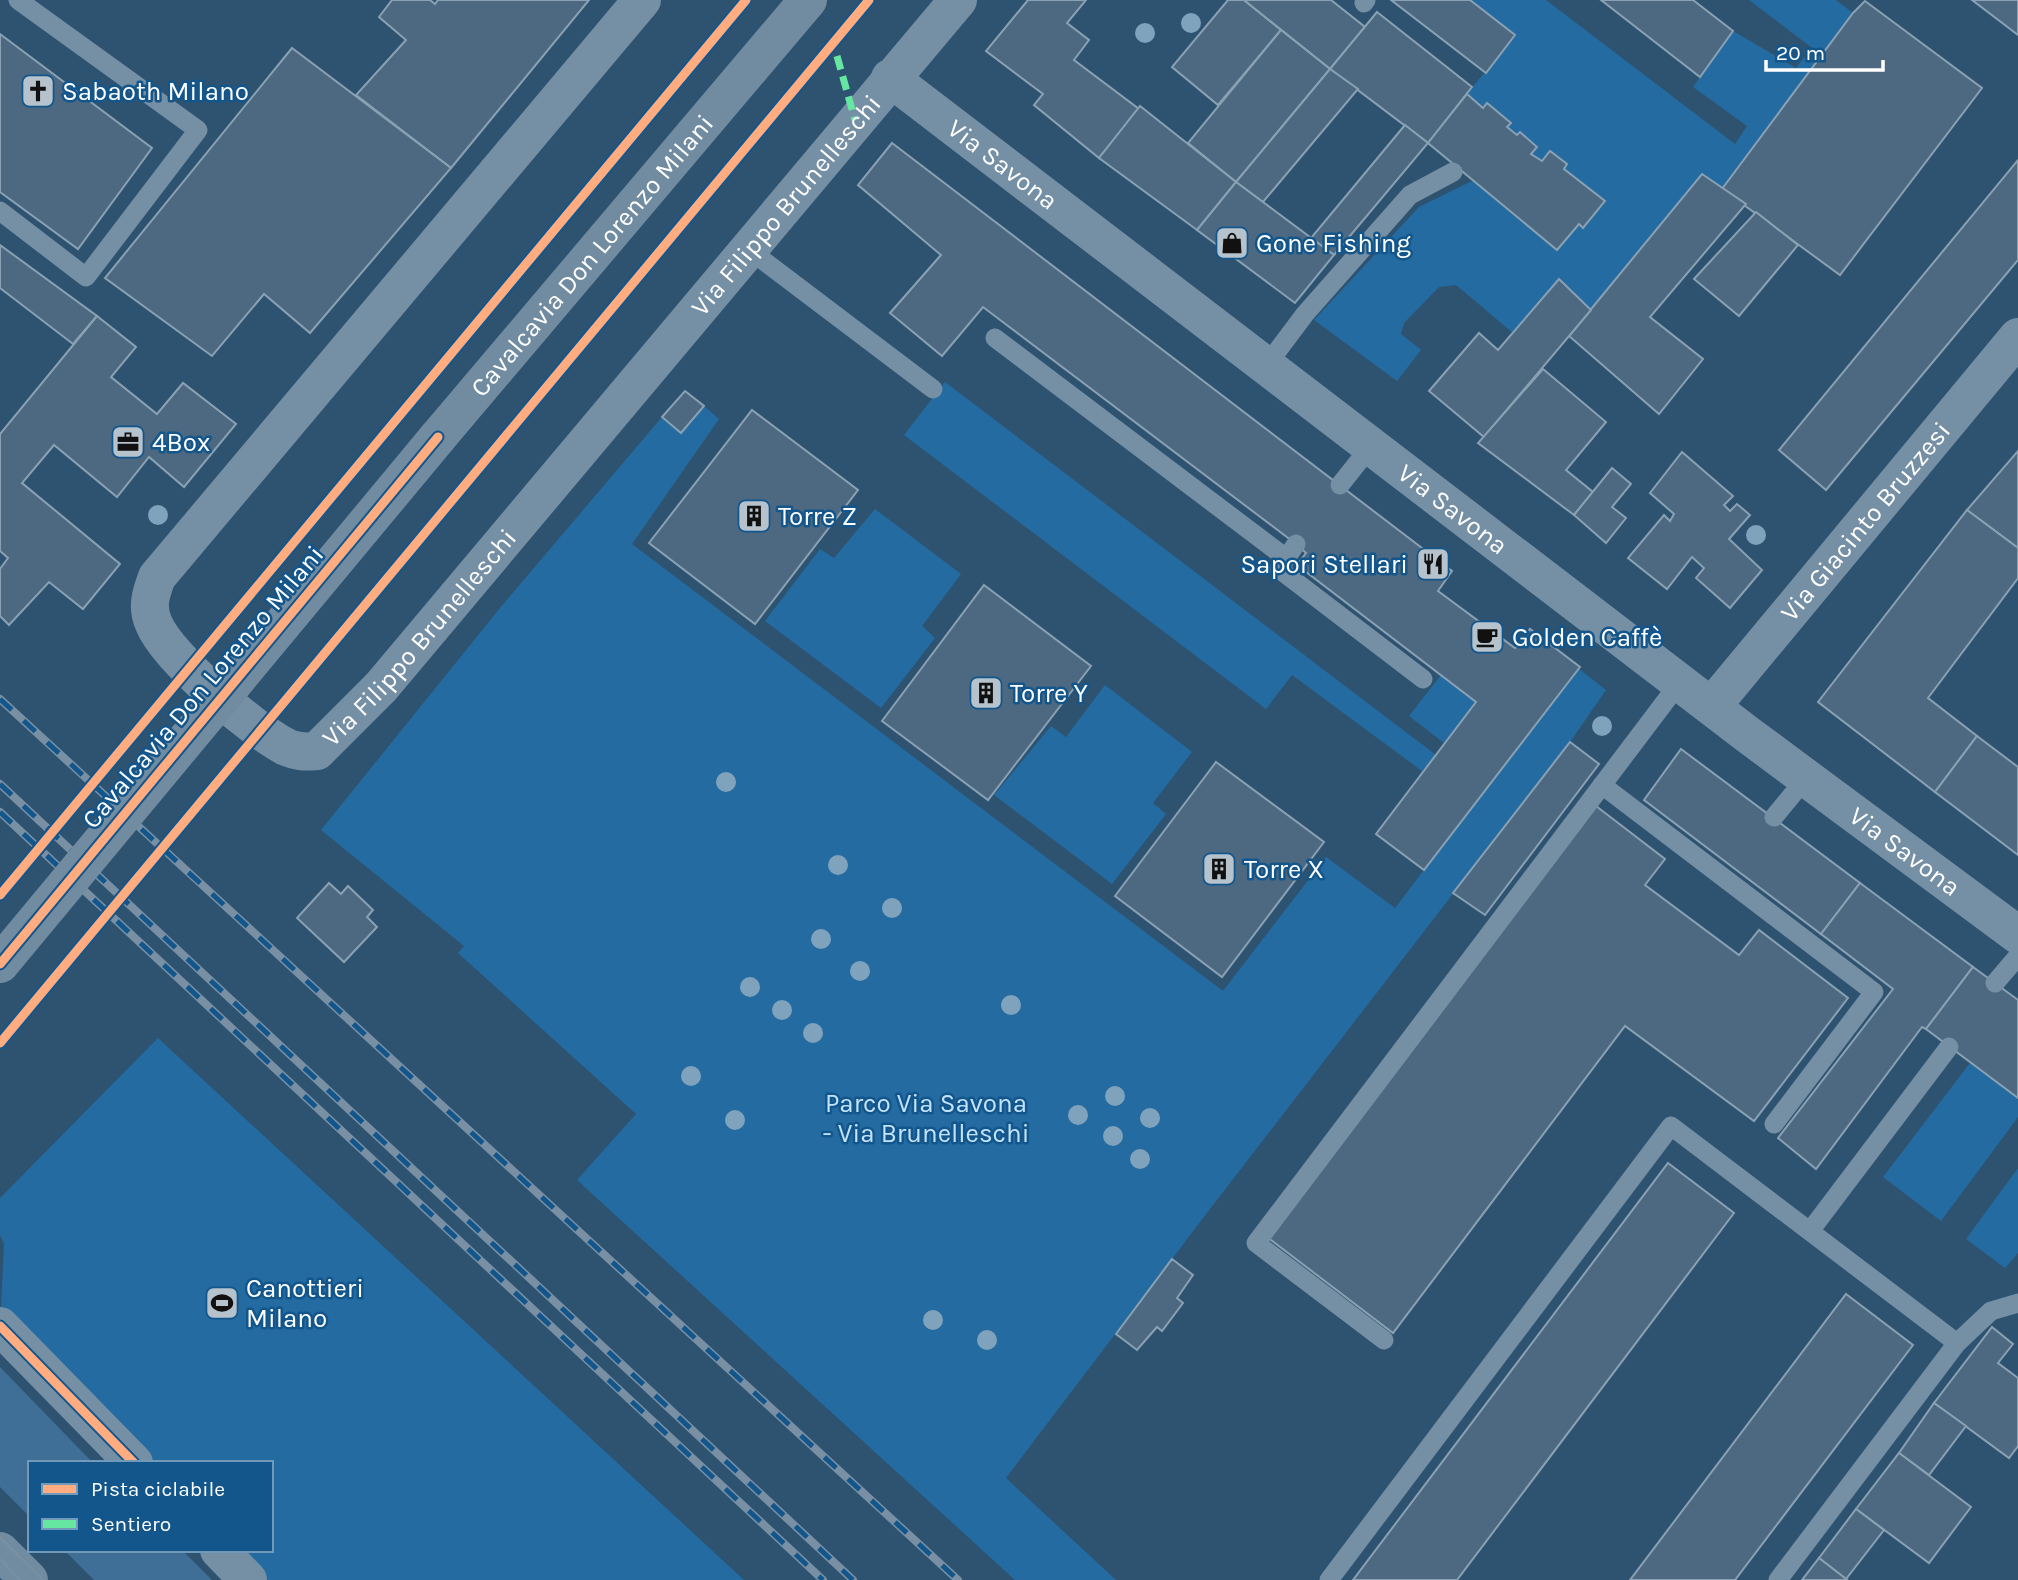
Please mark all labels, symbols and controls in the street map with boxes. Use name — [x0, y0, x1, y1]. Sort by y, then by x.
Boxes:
scale bar — [1766, 28, 1883, 72]
text: 20 m — [1776, 41, 1825, 65]
church icon: Sabaoth Milano — [19, 72, 57, 110]
place label: Sabaoth Milano — [62, 76, 249, 107]
street label: Via Filippo Brunelleschi — [684, 88, 887, 322]
street label: Cavalcavia Don Lorenzo Milani — [464, 108, 720, 403]
street label: Via Savona — [942, 112, 1064, 216]
shop icon: Gone Fishing — [1213, 224, 1251, 262]
place label: Gone Fishing — [1256, 228, 1411, 259]
street label: Via Giacinto Bruzzesi — [1774, 415, 1957, 627]
office icon: 4Box — [109, 423, 147, 461]
place label: 4Box — [152, 427, 210, 458]
street label: Via Savona — [1392, 457, 1514, 561]
building icon: Torre Z — [735, 497, 773, 535]
place label: Torre Z — [778, 501, 857, 532]
street label: Via Filippo Brunelleschi — [315, 522, 523, 753]
street label: Cavalcavia Don Lorenzo Milani — [76, 539, 330, 835]
restaurant icon: Sapori Stellari — [1414, 545, 1452, 583]
place label: Sapori Stellari — [1240, 549, 1408, 580]
cafe icon: Golden Caffè — [1468, 618, 1506, 656]
place label: Golden Caffè — [1512, 622, 1662, 653]
building icon: Torre Y — [967, 674, 1005, 712]
place label: Torre Y — [1010, 678, 1088, 709]
street label: Via Savona — [1843, 800, 1967, 902]
building icon: Torre X — [1200, 850, 1238, 888]
place label: Torre X — [1244, 854, 1324, 885]
park label: Parco Via Savona - Via Brunelleschi — [823, 1088, 1029, 1149]
place label: Canottieri Milano — [246, 1273, 364, 1334]
sports icon: Canottieri Milano — [203, 1284, 241, 1322]
legend — [28, 1461, 273, 1552]
text: Pista ciclabile — [91, 1477, 225, 1501]
text: Sentiero — [91, 1512, 171, 1536]

